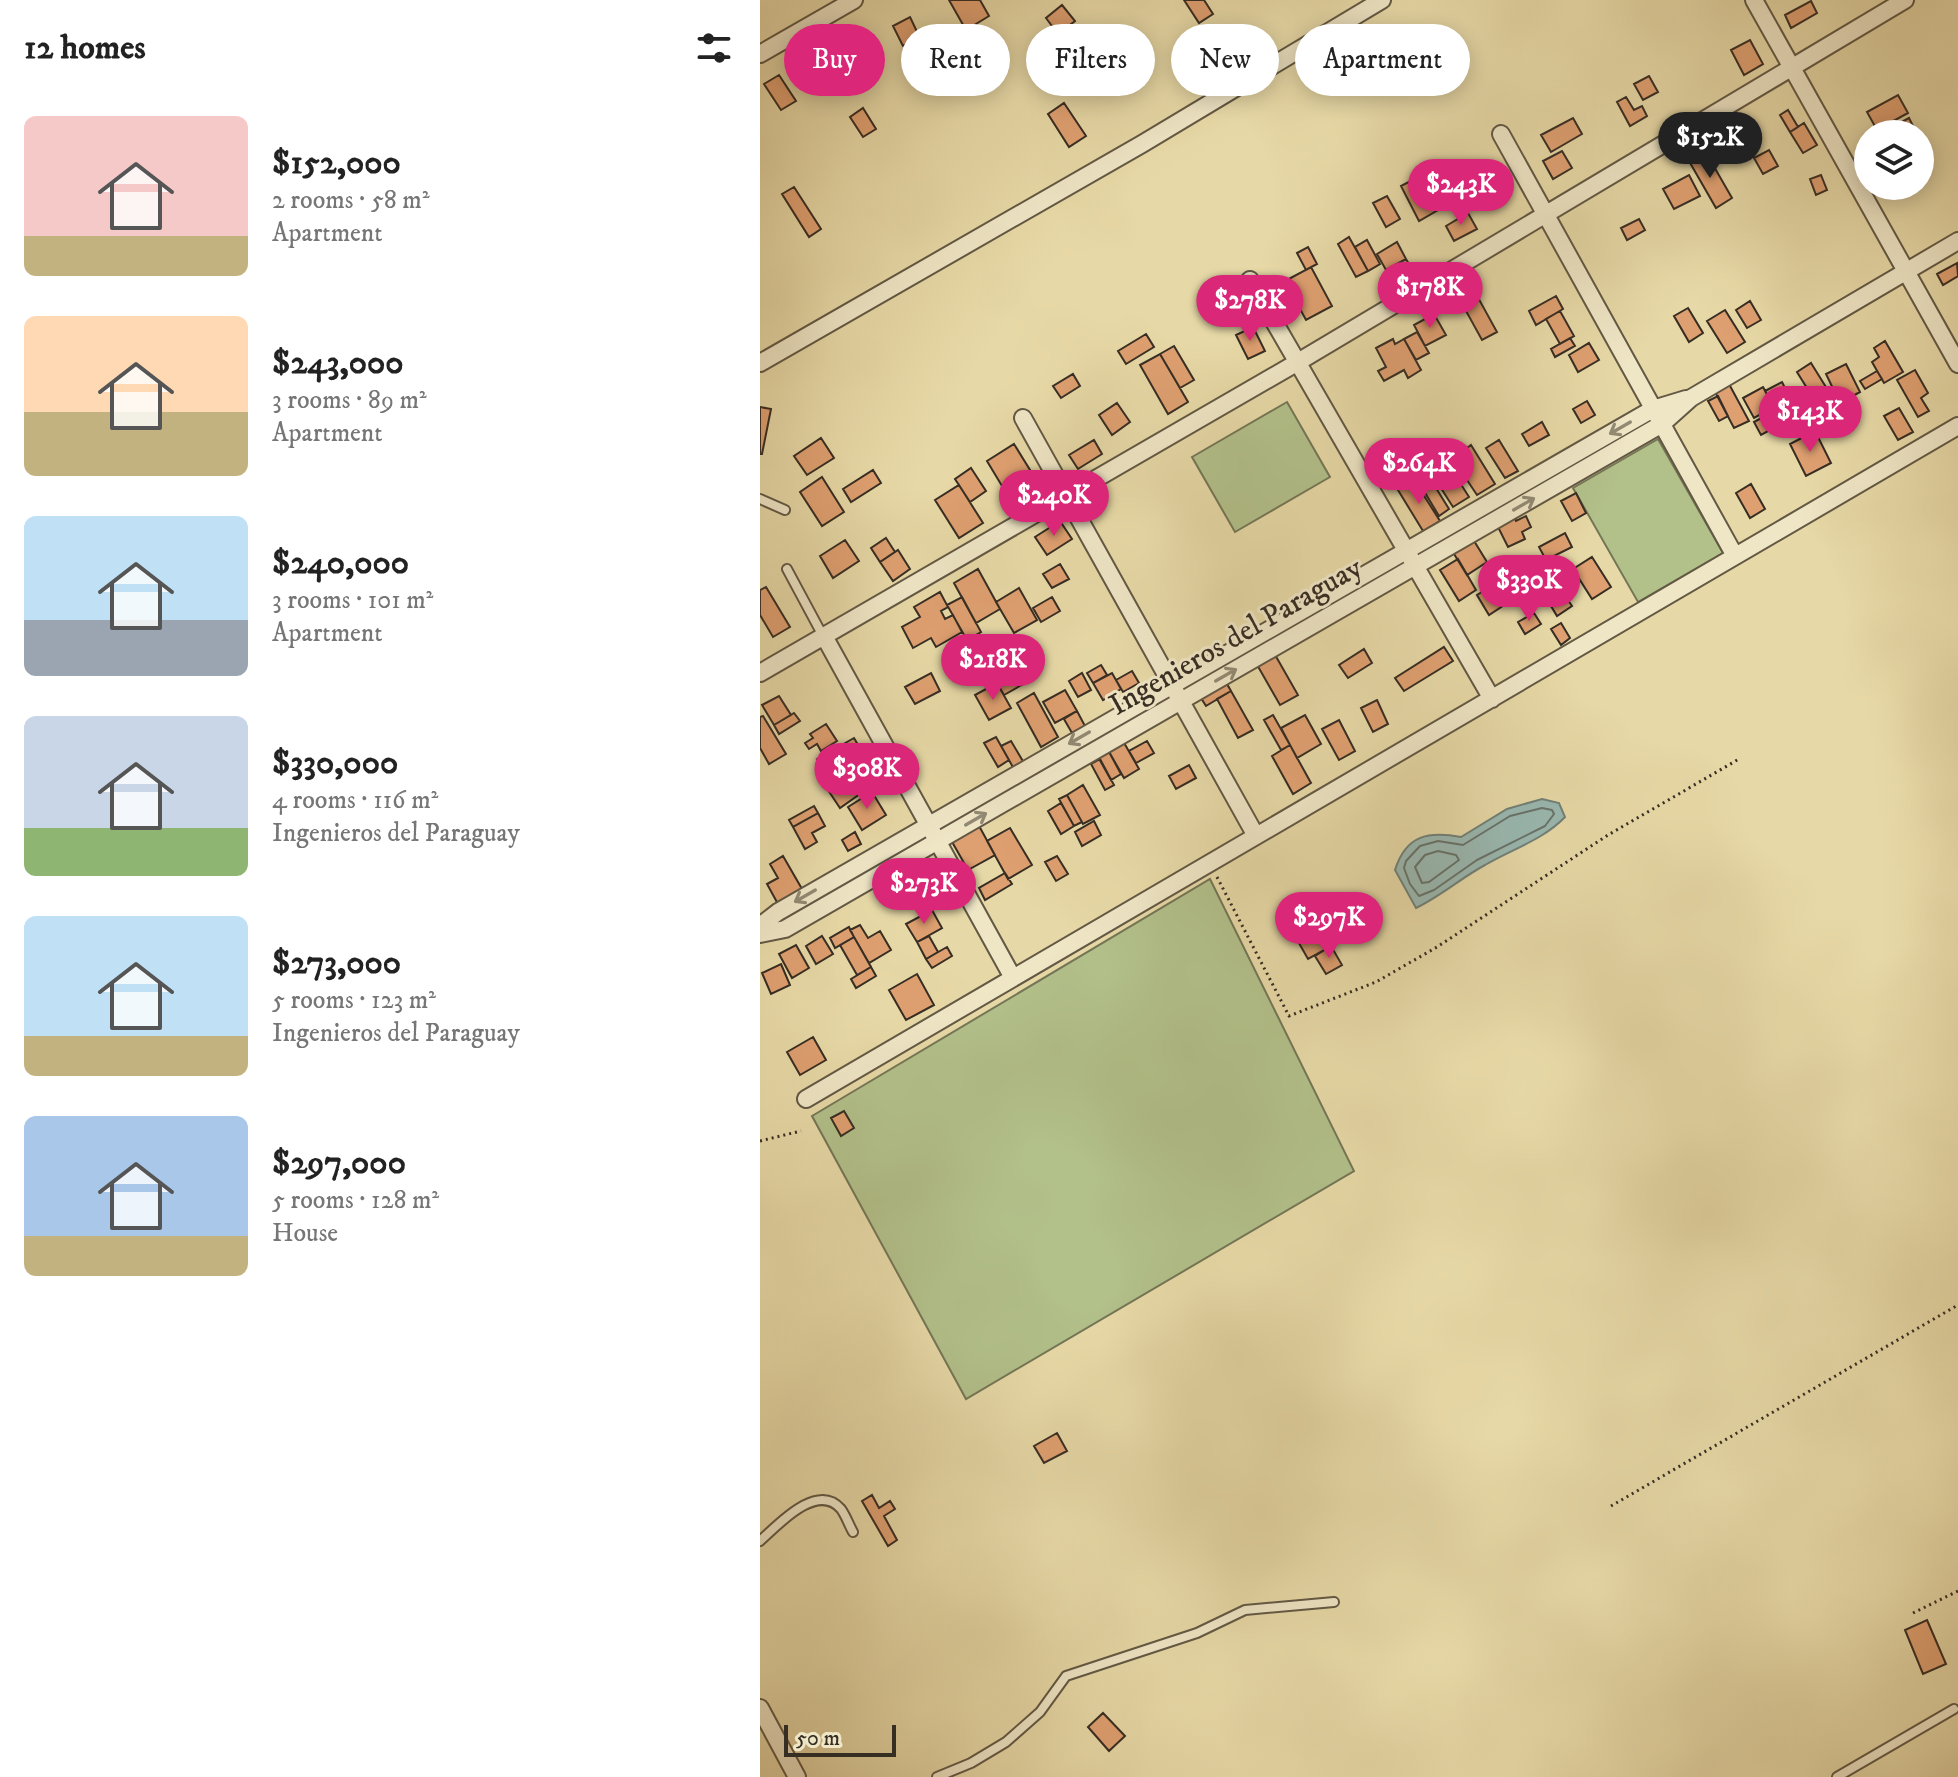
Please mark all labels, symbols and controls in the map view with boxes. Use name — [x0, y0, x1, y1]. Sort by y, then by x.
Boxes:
chip: Buy — [784, 24, 885, 96]
chip: Rent — [901, 24, 1010, 96]
chip: Filters — [1026, 24, 1155, 96]
chip: New — [1171, 24, 1279, 96]
chip: Apartment — [1295, 24, 1470, 96]
icon: filters — [692, 26, 736, 70]
text: 12 homes — [24, 27, 146, 69]
pin: $152K — [1654, 112, 1766, 180]
map controls — [1854, 120, 1934, 200]
button: layers — [1854, 120, 1934, 200]
text: $152K — [1676, 121, 1744, 154]
text: $152,000 — [272, 142, 401, 184]
icon: home — [88, 148, 184, 244]
pin: $243K — [1405, 159, 1517, 227]
text: $243K — [1426, 168, 1496, 201]
text: 2 rooms · 58 m² — [272, 184, 430, 217]
text: Apartment — [272, 217, 383, 250]
pin: $178K — [1374, 262, 1486, 330]
text: $178K — [1396, 271, 1464, 304]
pin: $278K — [1194, 275, 1306, 343]
text: $278K — [1214, 284, 1286, 317]
text: $243,000 — [272, 342, 404, 384]
icon: home — [88, 348, 184, 444]
text: 3 rooms · 89 m² — [272, 384, 427, 417]
pin: $143K — [1754, 386, 1866, 454]
text: $143K — [1777, 395, 1843, 428]
text: Apartment — [272, 417, 383, 450]
one-way arrow — [1609, 420, 1632, 436]
pin: $264K — [1363, 438, 1475, 506]
text: $264K — [1382, 447, 1456, 480]
pin: $240K — [998, 470, 1110, 538]
text: $240K — [1017, 479, 1091, 512]
one-way arrow — [1512, 496, 1535, 512]
text: $240,000 — [272, 542, 409, 584]
icon: home — [88, 548, 184, 644]
street label: Ingenieros del Paraguay — [1103, 549, 1370, 725]
pin: $330K — [1473, 555, 1585, 623]
text: $330K — [1496, 564, 1562, 597]
text: 3 rooms · 101 m² — [272, 584, 433, 617]
text: Apartment — [272, 617, 383, 650]
pin: $218K — [937, 634, 1049, 702]
text: $218K — [959, 643, 1027, 676]
one-way arrow — [1214, 667, 1237, 683]
one-way arrow — [1068, 730, 1091, 746]
text: $330,000 — [272, 742, 398, 784]
pin: $308K — [811, 743, 923, 811]
icon: home — [88, 748, 184, 844]
text: $308K — [832, 752, 902, 785]
text: 4 rooms · 116 m² — [272, 784, 438, 817]
one-way arrow — [964, 811, 987, 827]
text: Ingenieros del Paraguay — [272, 817, 520, 850]
pin: $273K — [868, 858, 980, 926]
text: $273K — [890, 867, 958, 900]
one-way arrow — [794, 888, 817, 904]
pin: $297K — [1273, 892, 1385, 960]
text: $297K — [1293, 901, 1365, 934]
text: $273,000 — [272, 942, 401, 984]
icon: home — [88, 948, 184, 1044]
text: 5 rooms · 123 m² — [272, 984, 436, 1017]
text: Ingenieros del Paraguay — [272, 1017, 520, 1050]
text: $297,000 — [272, 1142, 406, 1184]
icon: home — [88, 1148, 184, 1244]
text: 5 rooms · 128 m² — [272, 1184, 439, 1217]
text: House — [272, 1217, 338, 1250]
scale bar — [784, 1721, 896, 1757]
text: 50 m — [796, 1725, 840, 1752]

